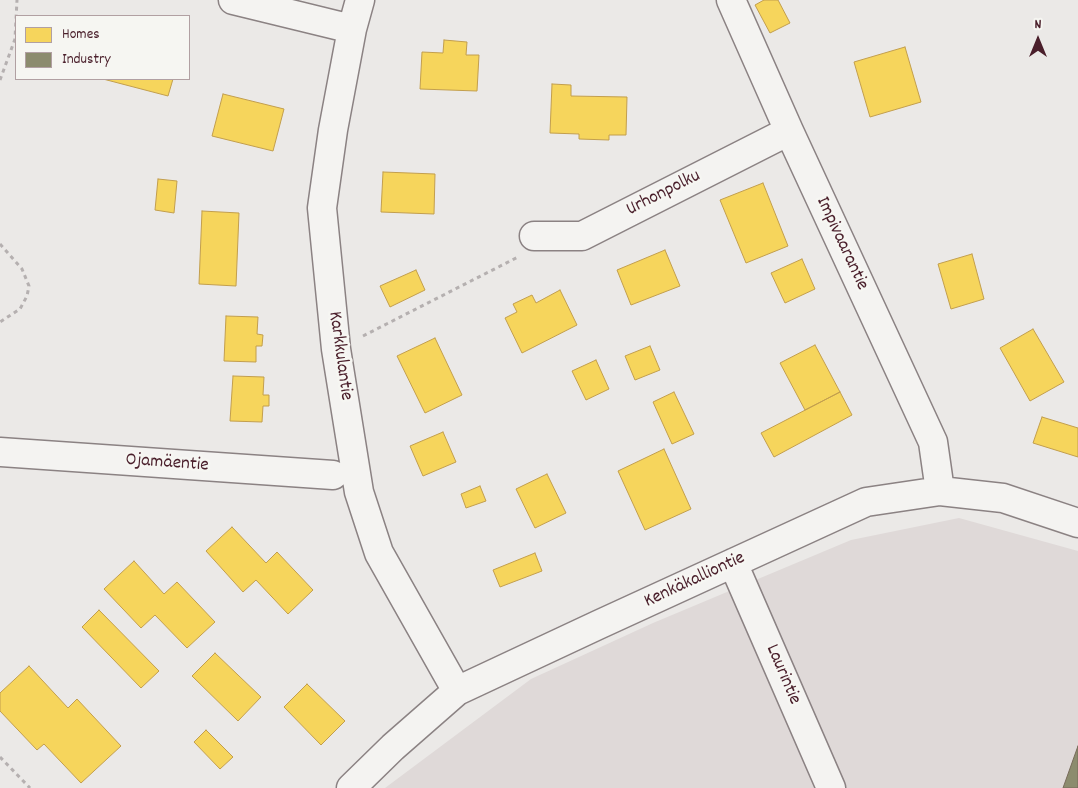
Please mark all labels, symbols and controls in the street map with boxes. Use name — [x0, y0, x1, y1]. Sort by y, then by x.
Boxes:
legend — [15, 15, 190, 80]
north arrow — [1013, 15, 1063, 65]
text: N — [1035, 15, 1041, 35]
text: Homes — [62, 24, 100, 46]
text: Industry — [62, 49, 111, 71]
street label: Urhonpolku — [623, 166, 705, 222]
street label: Impivaarantie — [809, 194, 873, 294]
street label: Karkkulantie — [321, 310, 357, 402]
street label: Ojamäentie — [125, 450, 209, 478]
street label: Kenkäkalliontie — [641, 548, 749, 614]
street label: Laurintie — [759, 642, 805, 708]

